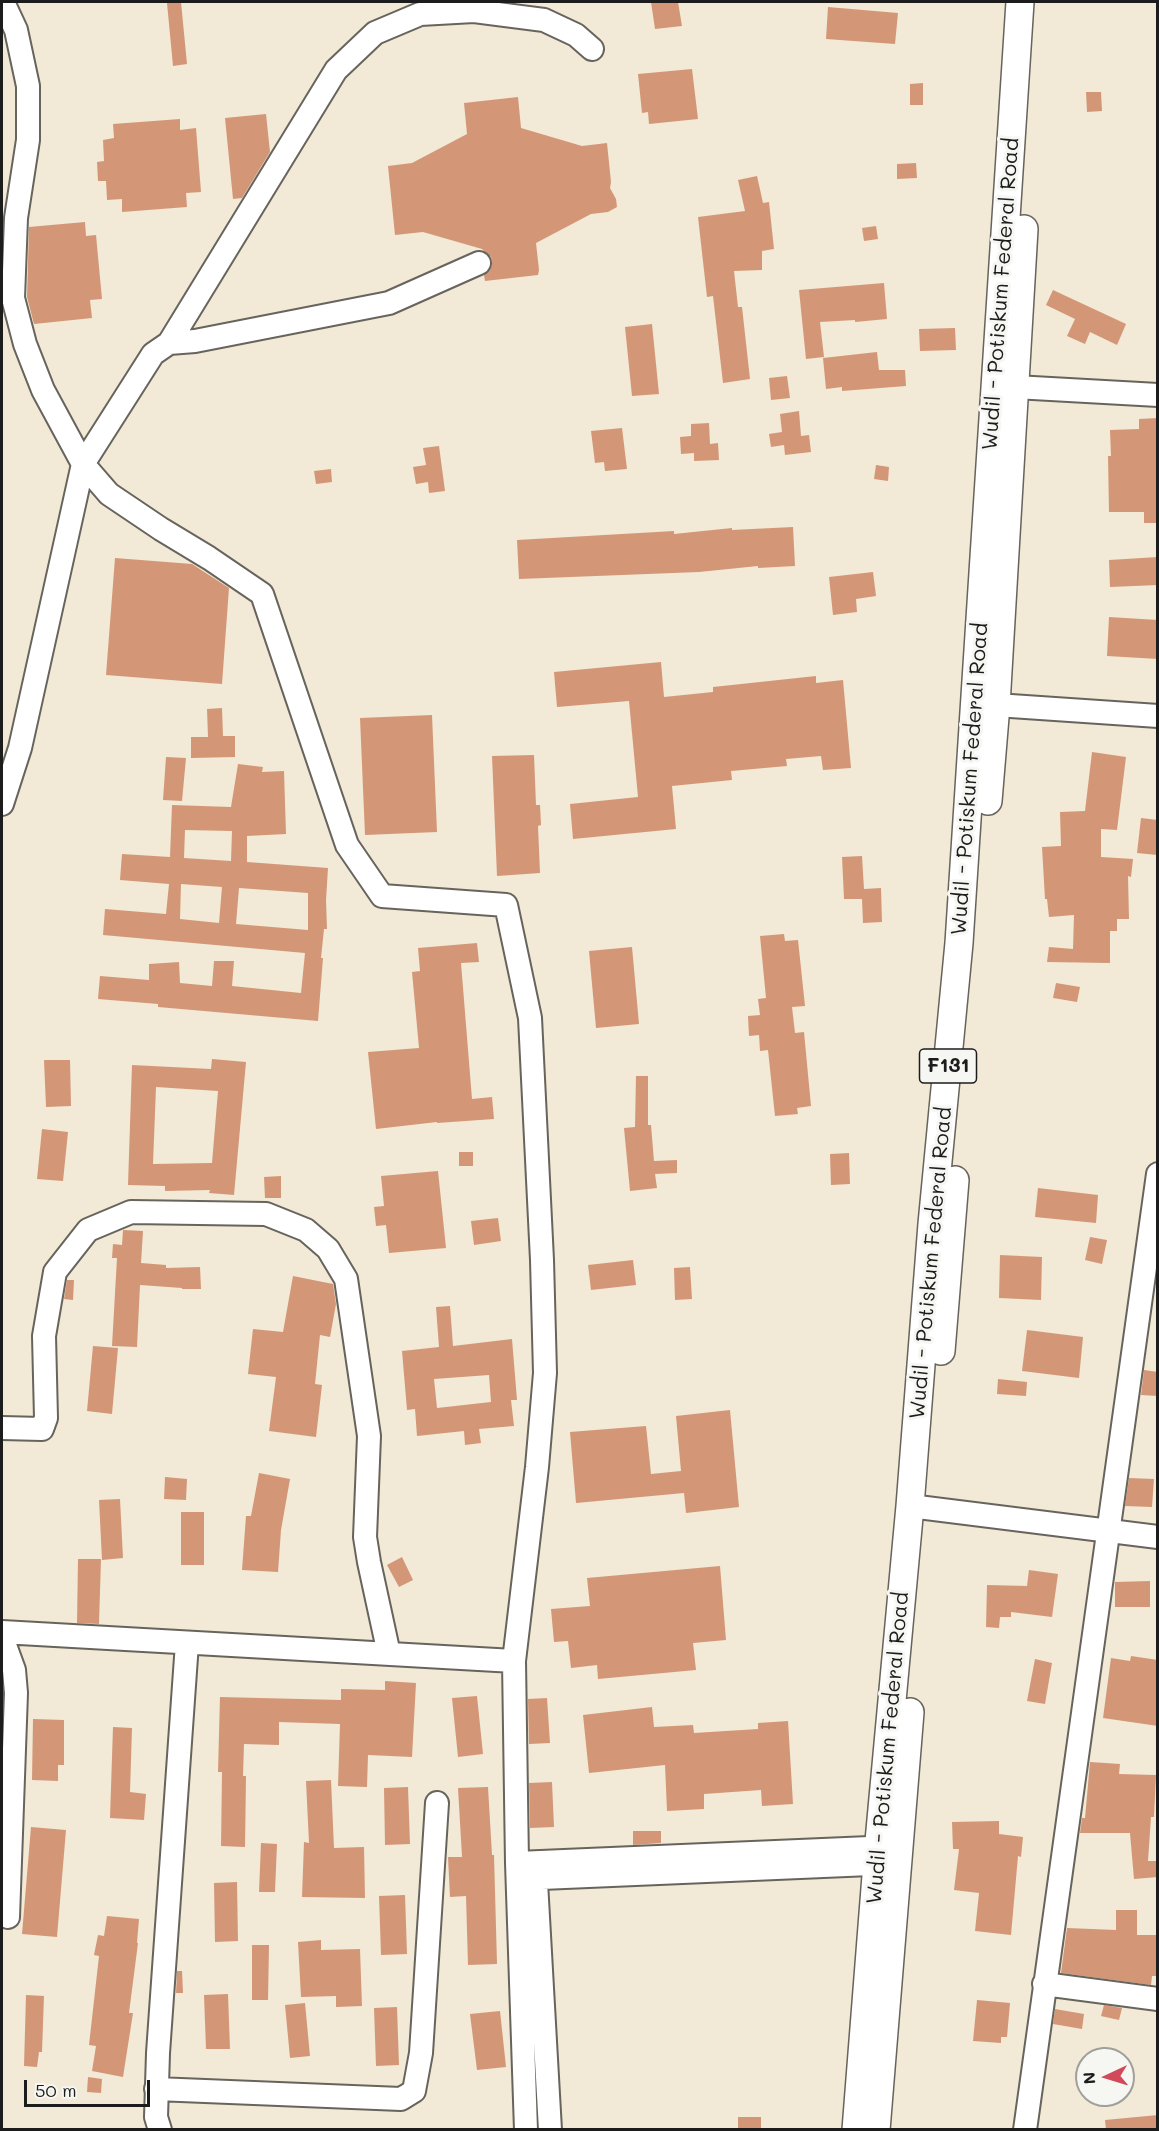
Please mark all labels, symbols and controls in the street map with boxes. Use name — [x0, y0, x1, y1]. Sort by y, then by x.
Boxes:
street label: Wudil - Potiskum Federal Road — [977, 137, 1025, 451]
street label: Wudil - Potiskum Federal Road — [946, 622, 994, 936]
road number: F131 — [920, 1049, 976, 1083]
street label: Wudil - Potiskum Federal Road — [905, 1106, 957, 1420]
street label: Wudil - Potiskum Federal Road — [862, 1591, 914, 1905]
north arrow — [1075, 2047, 1135, 2107]
scale bar — [27, 2068, 153, 2106]
text: N — [1078, 2071, 1099, 2085]
text: 50 m — [35, 2078, 77, 2102]

